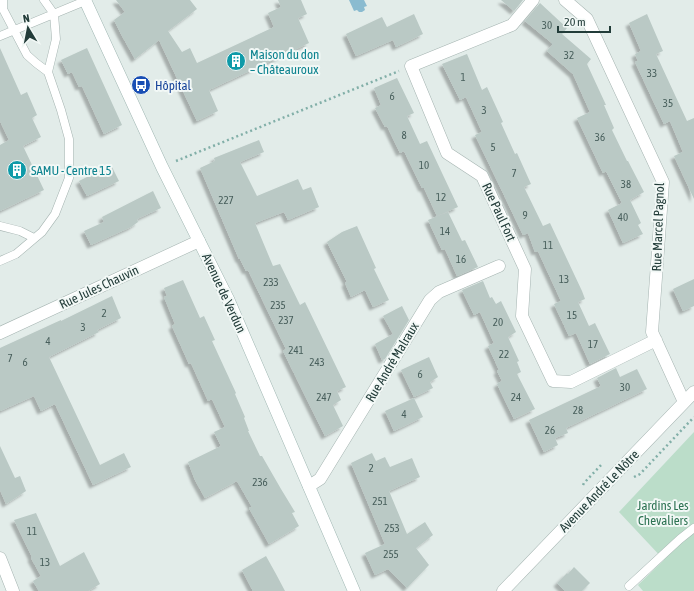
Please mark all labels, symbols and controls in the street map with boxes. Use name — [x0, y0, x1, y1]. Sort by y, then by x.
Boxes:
north arrow — [8, 8, 48, 48]
scale bar — [558, 8, 610, 34]
text: N — [22, 12, 31, 25]
text: 20 m — [564, 15, 586, 29]
house number: 30 — [542, 19, 552, 31]
place label: Maison du don – Châteauroux — [250, 47, 319, 77]
house number: 32 — [564, 49, 574, 61]
building icon: Maison du don – Châteauroux — [225, 50, 247, 72]
house number: 33 — [647, 67, 657, 79]
house number: 1 — [460, 71, 466, 83]
bus stop icon: Hôpital — [130, 74, 152, 96]
place label: Hôpital — [155, 78, 192, 93]
house number: 6 — [389, 90, 395, 102]
house number: 35 — [663, 97, 673, 109]
house number: 3 — [481, 104, 487, 116]
house number: 8 — [401, 129, 407, 141]
house number: 36 — [595, 131, 605, 143]
house number: 5 — [490, 141, 496, 153]
building icon: SAMU - Centre 15 — [6, 159, 28, 181]
house number: 10 — [419, 159, 429, 171]
place label: SAMU - Centre 15 — [31, 163, 112, 178]
house number: 7 — [511, 167, 517, 179]
house number: 38 — [621, 178, 631, 190]
street label: Rue Paul Fort — [479, 180, 519, 244]
street label: Rue Marcel Pagnol — [649, 182, 667, 272]
house number: 12 — [436, 191, 446, 203]
house number: 227 — [218, 194, 234, 206]
house number: 9 — [522, 209, 528, 221]
house number: 40 — [618, 211, 628, 223]
house number: 14 — [440, 225, 450, 237]
house number: 11 — [543, 239, 553, 251]
street label: Avenue de Verdun — [199, 251, 249, 335]
house number: 16 — [456, 253, 466, 265]
street label: Rue Jules Chauvin — [57, 262, 141, 312]
house number: 13 — [559, 273, 569, 285]
house number: 233 — [263, 276, 279, 288]
house number: 235 — [270, 299, 286, 311]
house number: 2 — [101, 307, 107, 319]
house number: 15 — [567, 309, 577, 321]
house number: 237 — [278, 314, 294, 326]
house number: 20 — [493, 316, 503, 328]
street label: Rue André Malraux — [362, 319, 422, 405]
house number: 3 — [80, 321, 86, 333]
house number: 4 — [45, 335, 51, 347]
house number: 17 — [588, 338, 598, 350]
house number: 241 — [288, 344, 304, 356]
house number: 22 — [499, 348, 509, 360]
house number: 7 — [7, 352, 13, 364]
house number: 6 — [22, 356, 28, 368]
house number: 243 — [309, 356, 325, 368]
house number: 6 — [417, 368, 423, 380]
house number: 30 — [620, 381, 630, 393]
house number: 247 — [316, 391, 332, 403]
house number: 24 — [511, 391, 521, 403]
house number: 28 — [573, 404, 583, 416]
house number: 4 — [401, 408, 407, 420]
house number: 26 — [545, 424, 555, 436]
street label: Avenue André Le Nôtre — [556, 447, 642, 535]
house number: 2 — [368, 462, 374, 474]
house number: 236 — [252, 476, 268, 488]
house number: 251 — [372, 495, 388, 507]
park label: Jardins Les Chevaliers — [637, 498, 689, 528]
house number: 253 — [384, 522, 400, 534]
house number: 11 — [27, 525, 37, 537]
house number: 255 — [383, 548, 399, 560]
house number: 13 — [40, 556, 50, 568]

